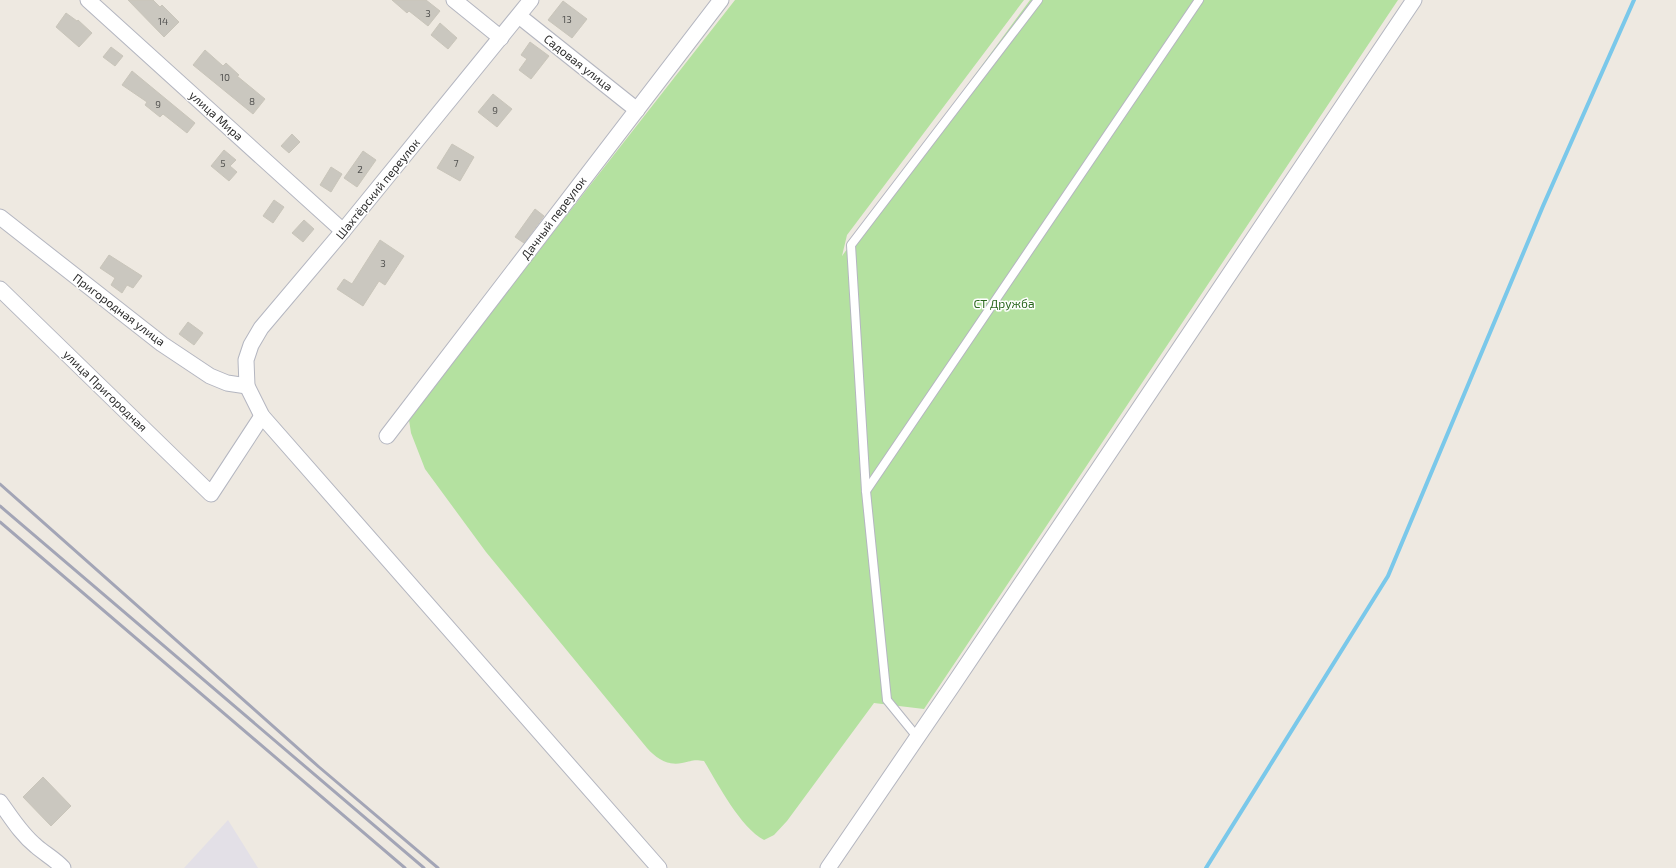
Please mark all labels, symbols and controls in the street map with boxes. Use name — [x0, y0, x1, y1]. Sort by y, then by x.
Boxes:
house number: 3 — [425, 7, 431, 19]
house number: 13 — [562, 13, 572, 25]
house number: 14 — [158, 15, 168, 27]
street label: Садовая улица — [541, 31, 616, 94]
house number: 10 — [220, 71, 230, 83]
street label: улица Мира — [186, 88, 246, 144]
house number: 8 — [249, 95, 255, 107]
house number: 9 — [155, 98, 161, 110]
house number: 9 — [492, 104, 498, 116]
street label: Шахтёрский переулок — [332, 135, 423, 242]
house number: 5 — [220, 157, 226, 169]
house number: 7 — [453, 157, 459, 169]
house number: 2 — [357, 163, 363, 175]
street label: Дачный переулок — [518, 173, 590, 262]
house number: 3 — [380, 257, 386, 269]
street label: Пригородная улица — [70, 270, 168, 349]
park label: СТ Дружба — [973, 296, 1035, 311]
street label: улица Пригородная — [60, 347, 151, 435]

